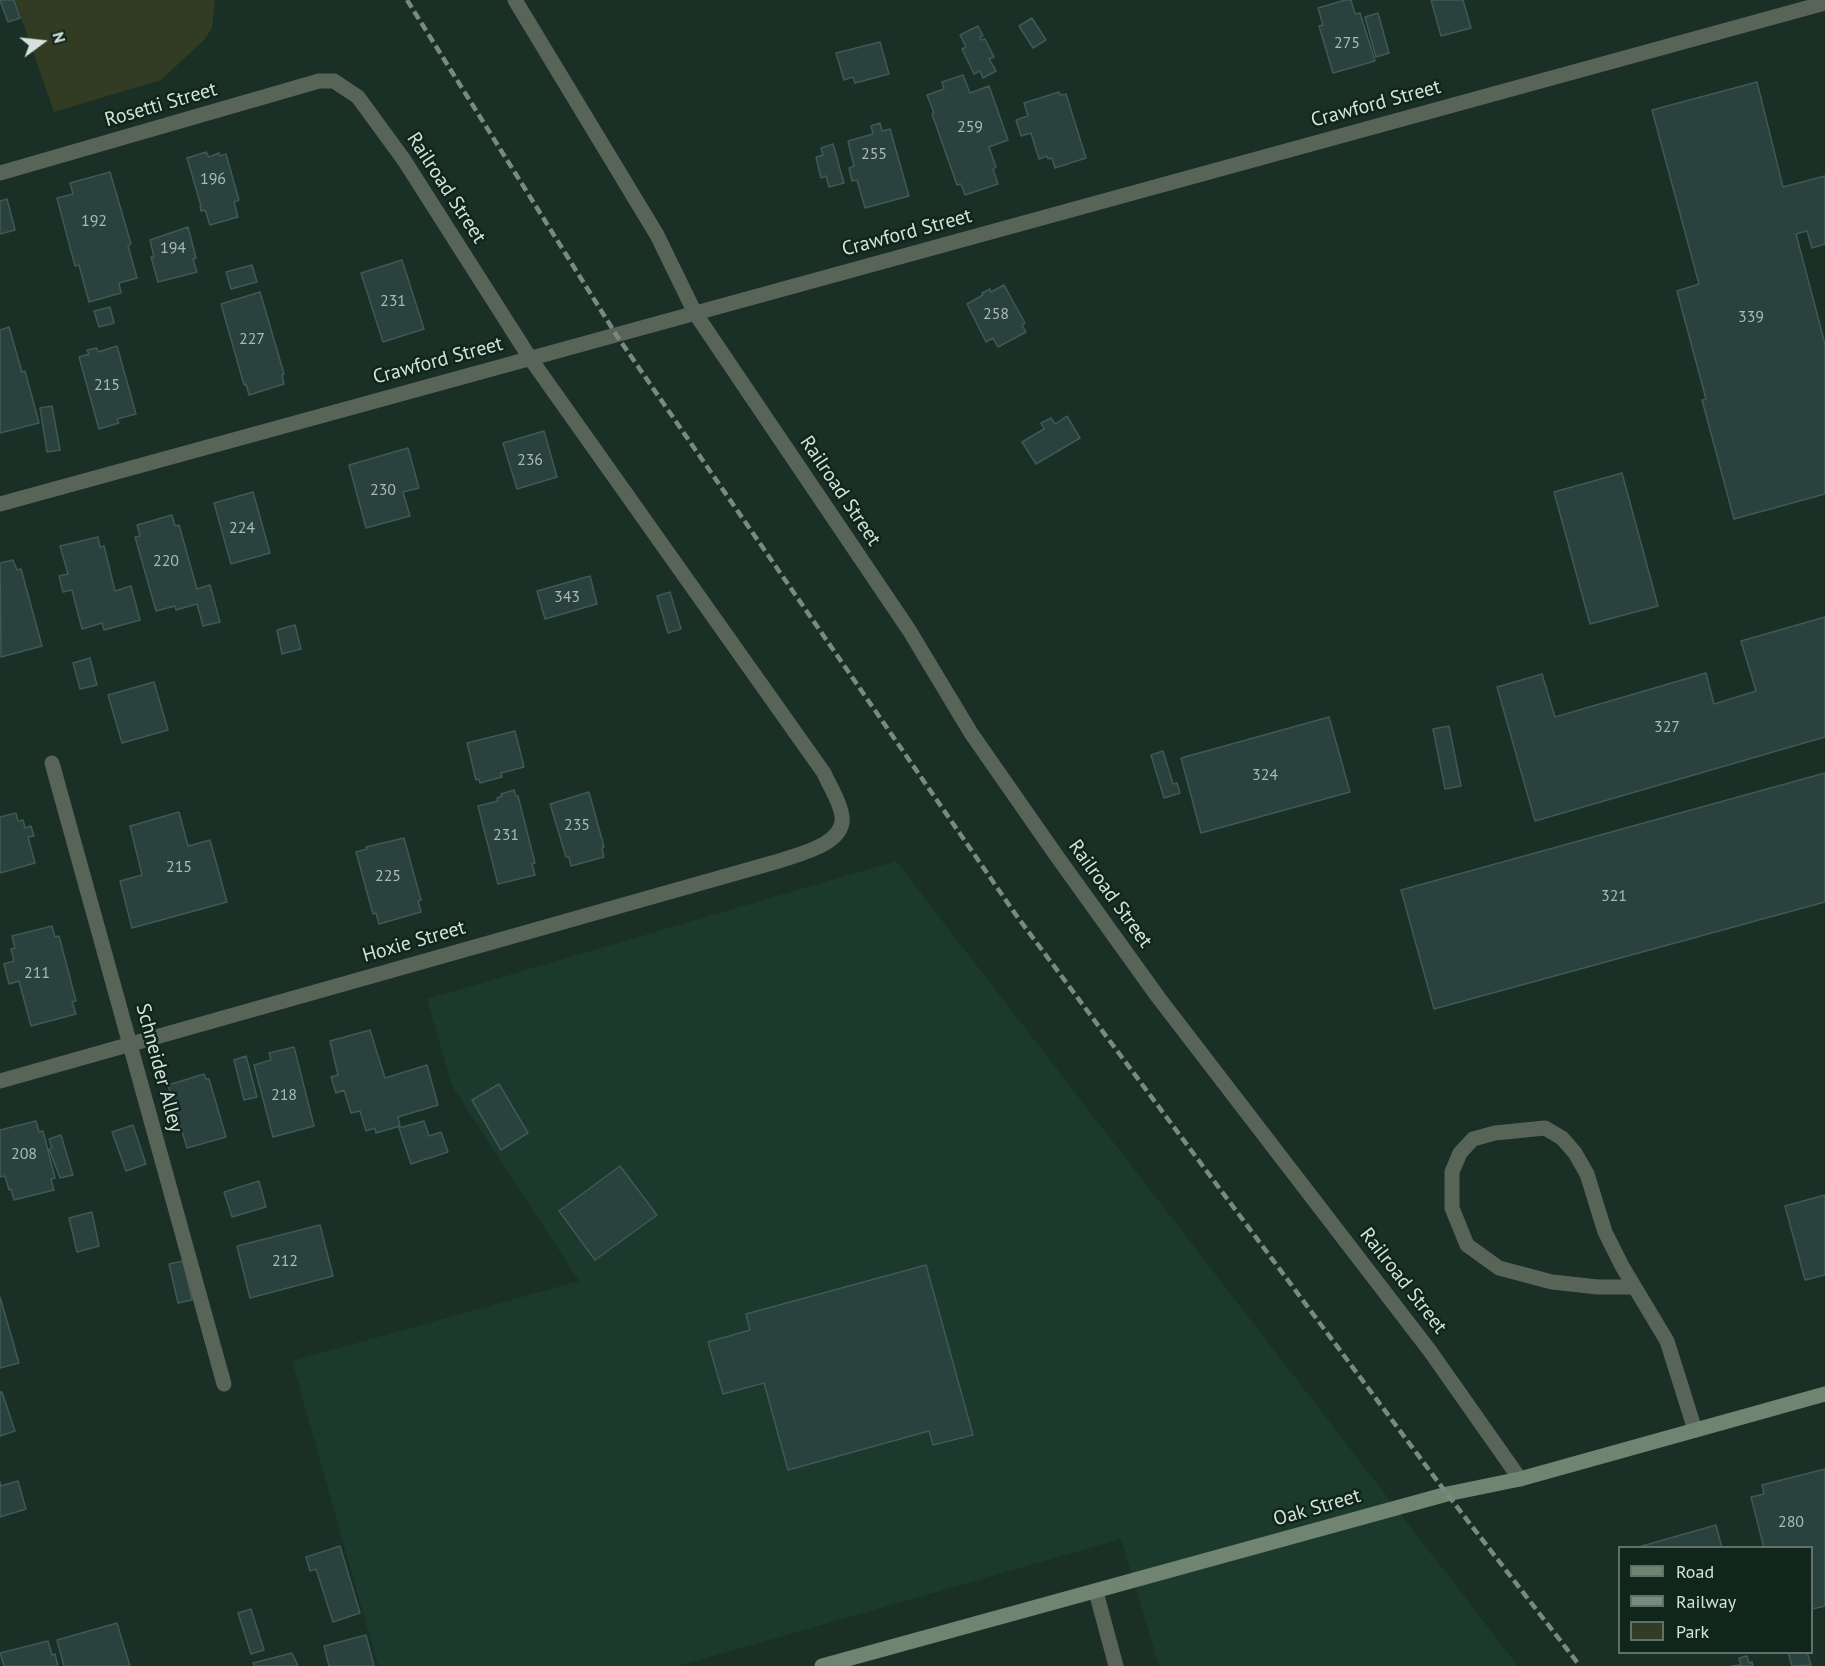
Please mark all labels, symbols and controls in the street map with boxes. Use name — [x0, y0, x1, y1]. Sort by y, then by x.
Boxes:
north arrow — [12, 12, 72, 72]
text: N — [48, 30, 70, 45]
house number: 275 — [1334, 33, 1360, 53]
street label: Crawford Street — [1308, 75, 1444, 133]
street label: Rosetti Street — [102, 78, 220, 132]
house number: 259 — [957, 117, 983, 137]
street label: Railroad Street — [401, 128, 491, 248]
house number: 255 — [861, 144, 887, 164]
house number: 196 — [200, 169, 226, 189]
street label: Crawford Street — [839, 204, 975, 262]
house number: 192 — [81, 211, 107, 231]
house number: 194 — [160, 238, 186, 258]
house number: 231 — [380, 291, 406, 311]
house number: 258 — [983, 304, 1009, 324]
house number: 339 — [1738, 307, 1764, 327]
house number: 227 — [239, 329, 265, 349]
street label: Crawford Street — [370, 332, 506, 390]
house number: 215 — [94, 375, 120, 395]
street label: Railroad Street — [794, 431, 886, 551]
house number: 236 — [517, 450, 543, 470]
house number: 230 — [370, 480, 396, 500]
house number: 224 — [229, 518, 255, 538]
house number: 220 — [153, 551, 179, 571]
house number: 343 — [554, 587, 580, 607]
house number: 327 — [1654, 717, 1680, 737]
house number: 324 — [1252, 765, 1278, 785]
house number: 235 — [564, 815, 590, 835]
house number: 231 — [493, 825, 519, 845]
street label: Railroad Street — [1063, 835, 1157, 953]
house number: 215 — [166, 857, 192, 877]
house number: 225 — [375, 866, 401, 886]
house number: 321 — [1601, 886, 1627, 906]
street label: Hoxie Street — [360, 916, 468, 968]
house number: 211 — [24, 963, 50, 983]
street label: Schneider Alley — [130, 1001, 188, 1135]
house number: 218 — [271, 1085, 297, 1105]
house number: 208 — [11, 1144, 37, 1164]
street label: Railroad Street — [1354, 1223, 1452, 1339]
house number: 212 — [272, 1251, 298, 1271]
street label: Oak Street — [1271, 1484, 1363, 1532]
house number: 280 — [1778, 1512, 1804, 1532]
legend — [1618, 1546, 1813, 1654]
text: Road — [1676, 1560, 1714, 1583]
text: Railway — [1676, 1590, 1736, 1613]
text: Park — [1676, 1620, 1709, 1643]

